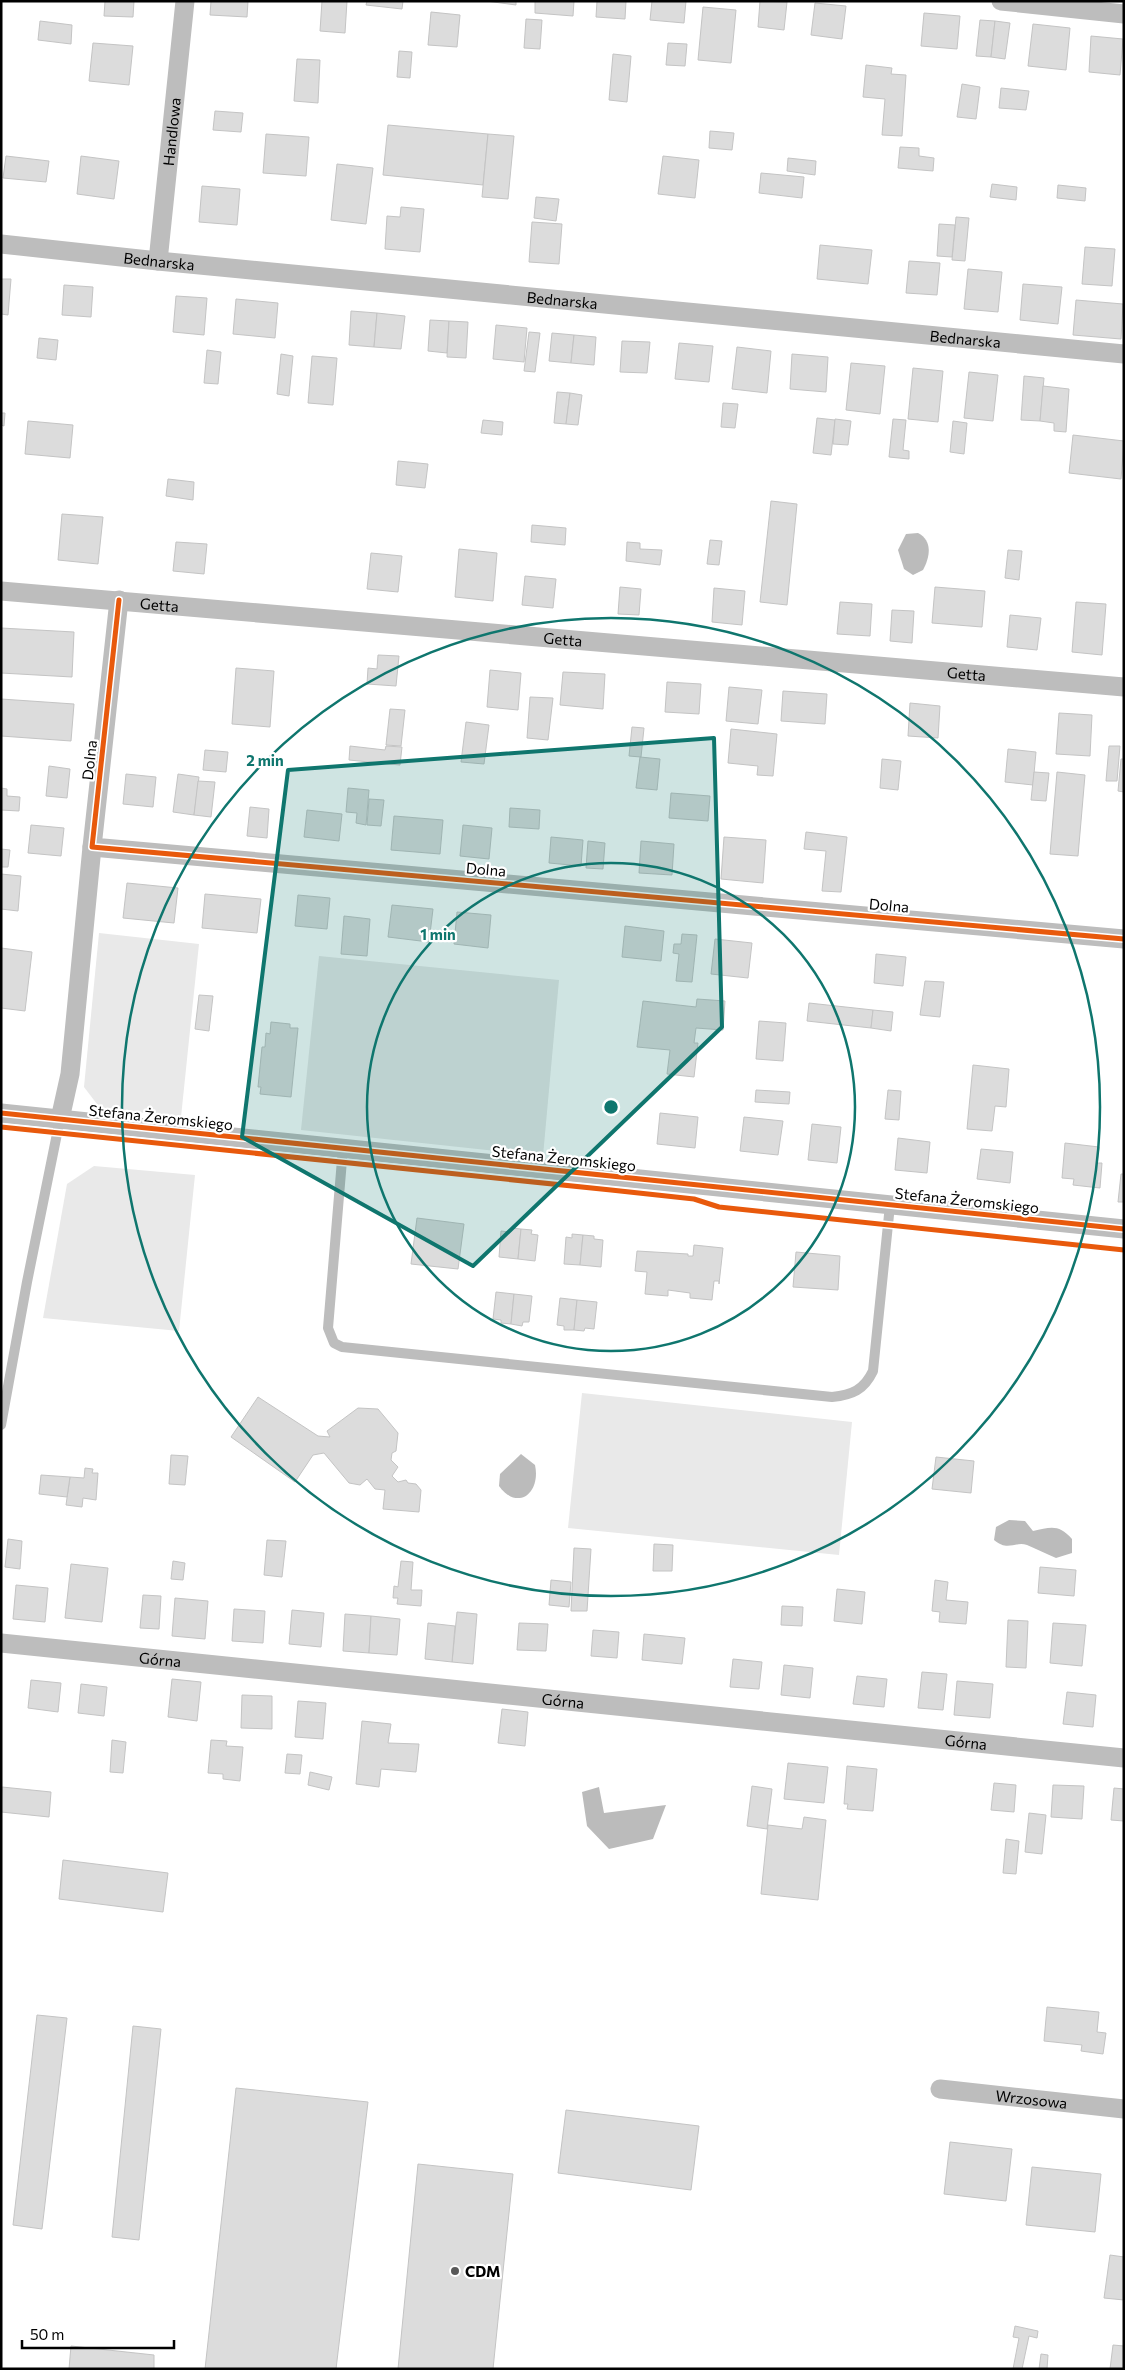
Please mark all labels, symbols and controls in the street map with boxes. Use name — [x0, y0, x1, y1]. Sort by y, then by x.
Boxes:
street label: Handlowa — [159, 97, 184, 167]
street label: Bednarska — [123, 248, 195, 273]
street label: Bednarska — [526, 288, 599, 312]
street label: Bednarska — [929, 326, 1002, 351]
street label: Getta — [139, 594, 180, 615]
street label: Getta — [543, 628, 583, 650]
street label: Getta — [946, 663, 987, 684]
street label: Dolna — [78, 739, 100, 781]
text: 2 min — [246, 751, 284, 769]
street label: Dolna — [465, 858, 507, 880]
street label: Dolna — [868, 894, 910, 916]
text: 1 min — [420, 925, 456, 943]
centre of rings — [602, 1098, 620, 1116]
street label: Stefana Żeromskiego — [88, 1100, 234, 1134]
street label: Stefana Żeromskiego — [491, 1141, 637, 1175]
street label: Stefana Żeromskiego — [894, 1183, 1040, 1217]
street label: Górna — [138, 1648, 182, 1670]
street label: Górna — [541, 1689, 585, 1712]
street label: Górna — [944, 1731, 988, 1753]
street label: Wrzosowa — [995, 2086, 1068, 2112]
place label: CDM — [465, 2262, 500, 2280]
marker: CDM — [449, 2265, 461, 2277]
scale bar — [22, 2318, 175, 2350]
text: 50 m — [30, 2325, 64, 2343]

